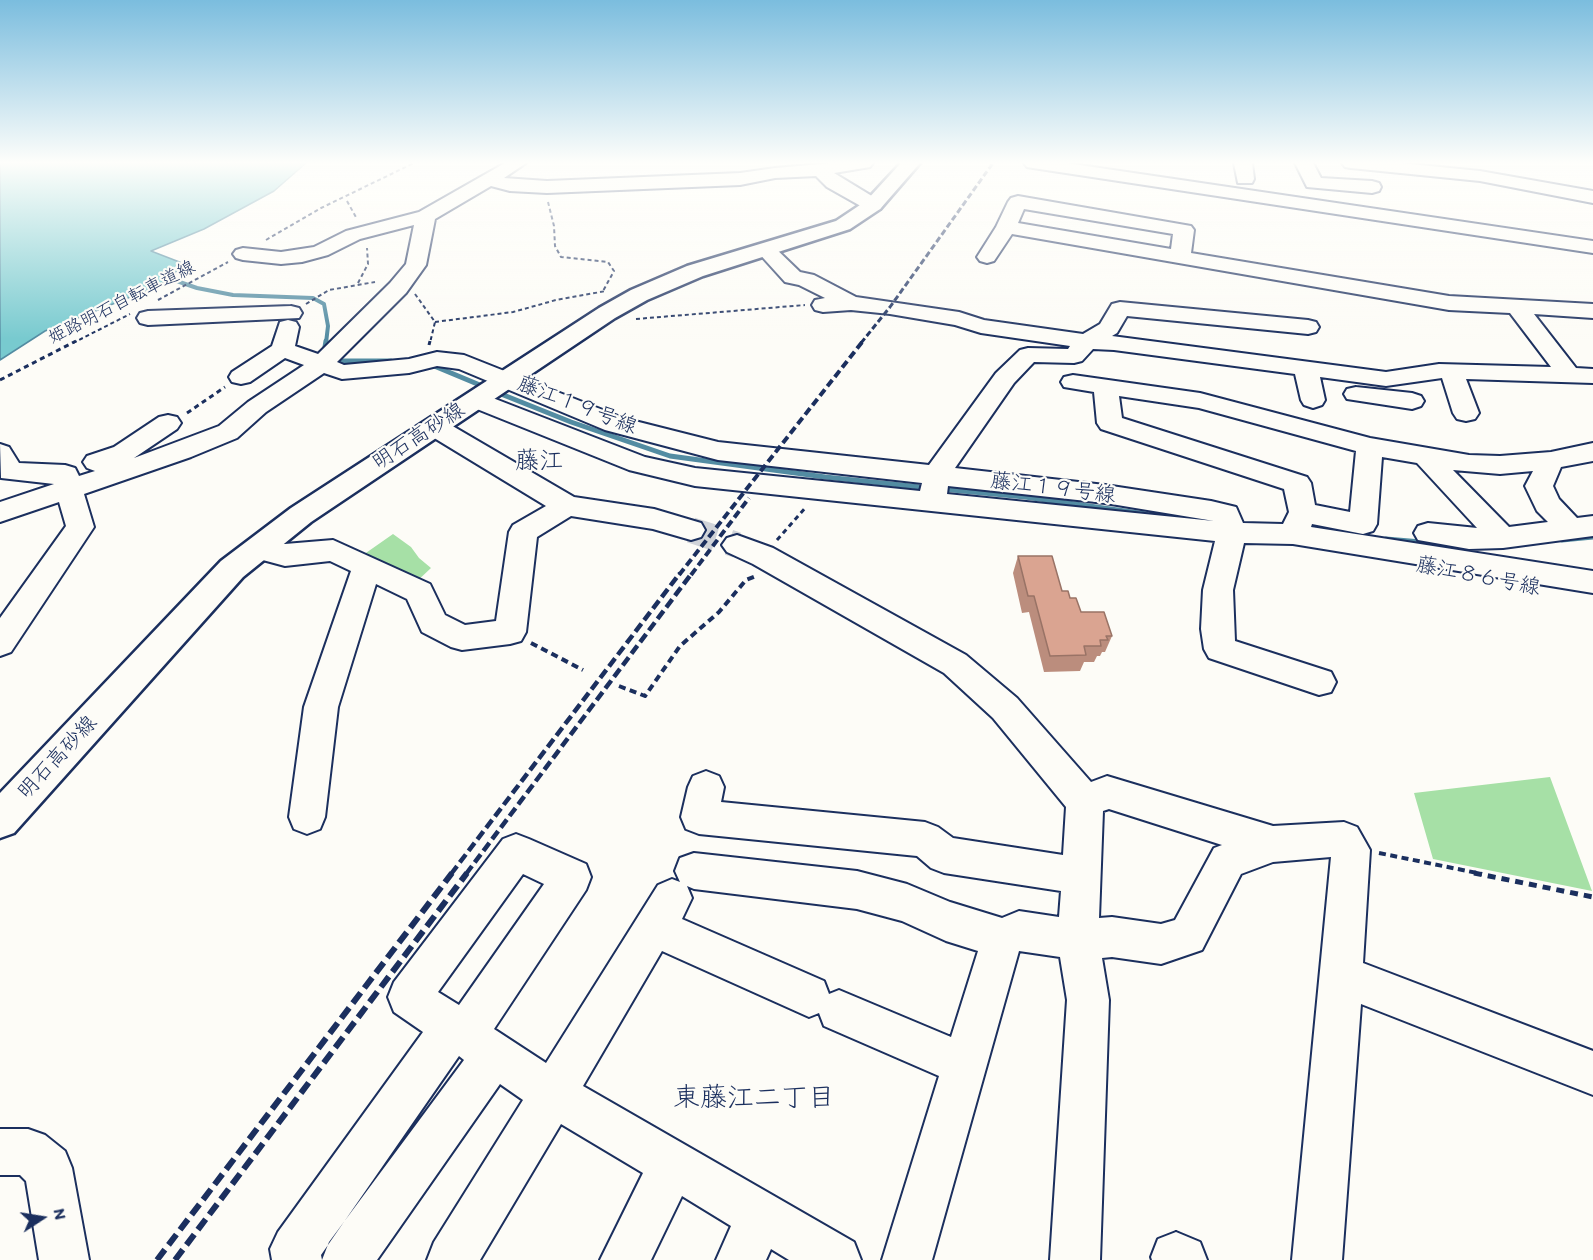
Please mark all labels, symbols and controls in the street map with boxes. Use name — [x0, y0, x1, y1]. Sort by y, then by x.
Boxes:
street label: 姫路明石自転車道線 — [45, 257, 199, 349]
street label: 藤江１９号線 — [514, 372, 640, 440]
street label: 明石高砂線 — [368, 398, 470, 476]
district label: 藤江 — [515, 448, 563, 476]
street label: 藤江１９号線 — [989, 469, 1117, 509]
street label: 藤江８６号線 — [1414, 553, 1542, 601]
street label: 明石高砂線 — [13, 711, 103, 805]
district label: 東藤江二丁目 — [673, 1083, 835, 1115]
north arrow — [12, 1188, 72, 1248]
text: N — [50, 1207, 71, 1221]

